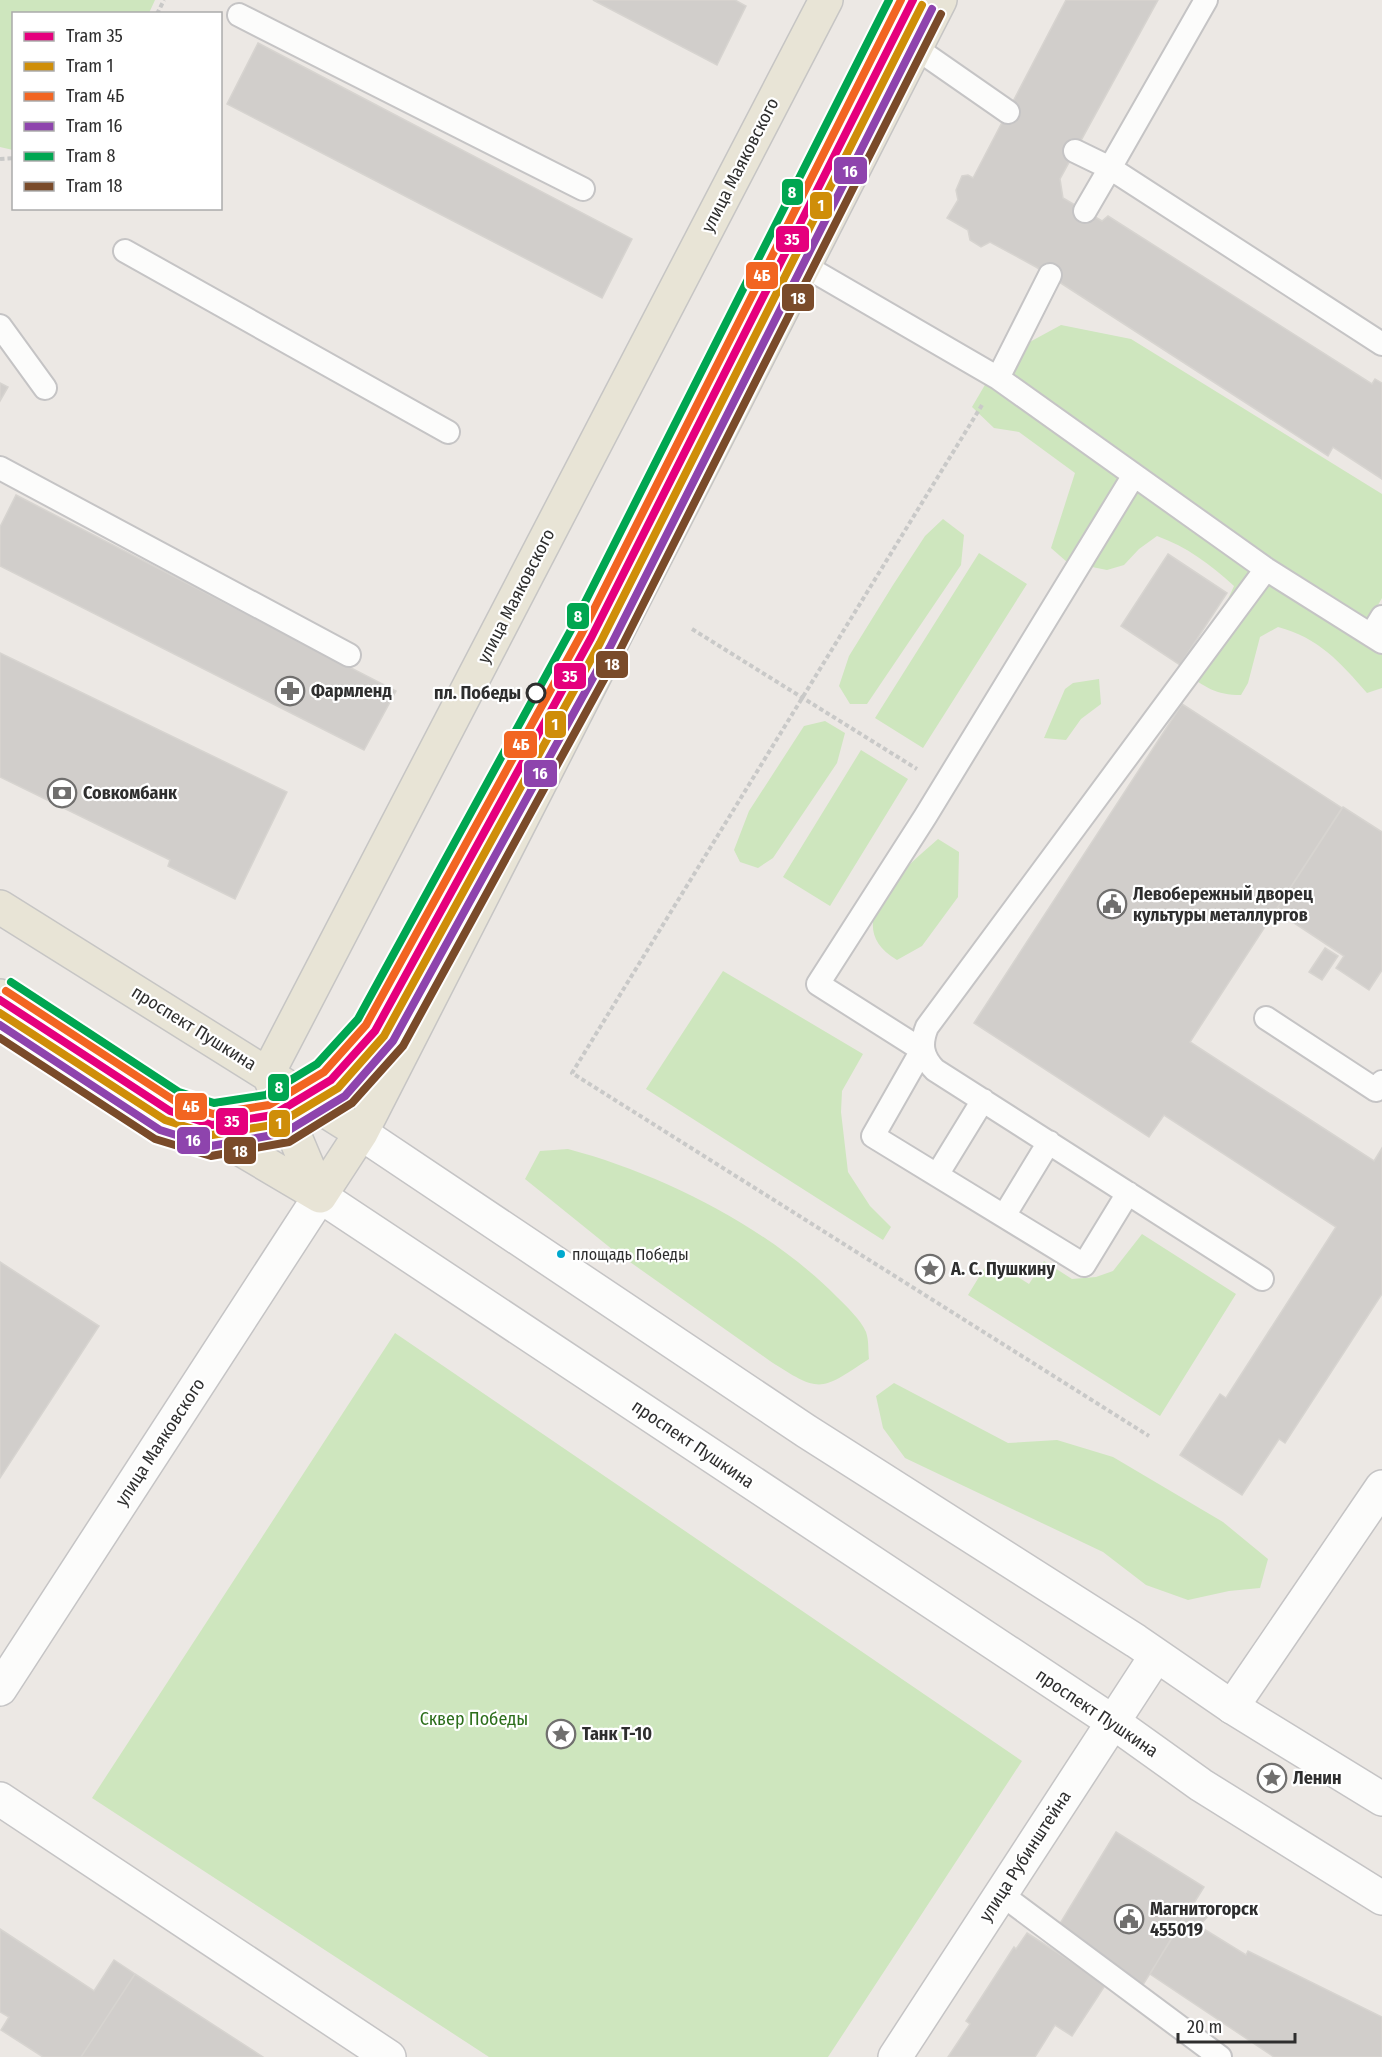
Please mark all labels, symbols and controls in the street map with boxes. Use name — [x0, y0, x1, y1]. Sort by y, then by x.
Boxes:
legend — [12, 12, 222, 210]
text: Tram 35 — [66, 25, 123, 47]
text: Tram 1 — [66, 55, 113, 77]
text: Tram 4Б — [66, 85, 125, 107]
street label: улица Маяковского — [697, 94, 783, 236]
text: Tram 16 — [66, 115, 122, 137]
text: Tram 8 — [66, 145, 115, 167]
line badge: 16 — [833, 156, 868, 185]
text: 16 — [842, 162, 858, 181]
text: Tram 18 — [66, 175, 122, 197]
line badge: 8 — [781, 178, 804, 206]
text: 8 — [788, 183, 797, 202]
line badge: 1 — [809, 191, 833, 220]
text: 1 — [818, 196, 824, 215]
line badge: 35 — [775, 225, 810, 253]
text: 35 — [783, 230, 800, 249]
line badge: 4Б — [745, 261, 779, 290]
text: 4Б — [754, 266, 771, 285]
line badge: 18 — [781, 283, 815, 312]
text: 18 — [790, 289, 806, 308]
street label: улица Маяковского — [473, 525, 559, 667]
line badge: 8 — [566, 602, 590, 630]
text: 8 — [574, 607, 583, 626]
line badge: 18 — [595, 650, 629, 679]
text: 18 — [604, 655, 620, 674]
line badge: 35 — [553, 662, 587, 690]
text: 35 — [561, 667, 578, 686]
pharmacy icon: Фармленд — [274, 675, 306, 707]
place label: Фармленд — [311, 680, 392, 702]
place label: пл. Победы — [434, 682, 521, 704]
marker: пл. Победы — [526, 683, 546, 703]
line badge: 1 — [544, 710, 567, 739]
text: 1 — [552, 715, 558, 734]
line badge: 4Б — [503, 730, 538, 759]
text: 4Б — [513, 735, 530, 754]
line badge: 16 — [523, 759, 558, 788]
text: 16 — [532, 764, 548, 783]
bank icon: Совкомбанк — [46, 777, 78, 809]
place label: Совкомбанк — [83, 782, 178, 804]
place label: Левобережный дворец культуры металлургов — [1133, 883, 1313, 926]
public building icon: Левобережный дворец культуры металлургов — [1096, 888, 1128, 920]
street label: проспект Пушкина — [128, 981, 261, 1075]
line badge: 8 — [267, 1073, 290, 1102]
text: 8 — [275, 1078, 284, 1097]
line badge: 4Б — [174, 1092, 208, 1121]
text: 4Б — [183, 1097, 200, 1116]
line badge: 35 — [215, 1107, 249, 1136]
line badge: 1 — [268, 1109, 291, 1138]
text: 35 — [223, 1112, 240, 1131]
text: 1 — [276, 1114, 282, 1133]
line badge: 16 — [176, 1126, 211, 1155]
text: 16 — [185, 1131, 201, 1150]
line badge: 18 — [223, 1136, 257, 1165]
text: 18 — [232, 1142, 248, 1161]
place label: площадь Победы — [572, 1245, 689, 1264]
marker: площадь Победы — [555, 1248, 567, 1260]
place icon: А. С. Пушкину — [914, 1253, 946, 1285]
place label: А. С. Пушкину — [950, 1258, 1055, 1280]
street label: улица Маяковского — [110, 1374, 210, 1510]
street label: проспект Пушкина — [628, 1395, 759, 1493]
street label: проспект Пушкина — [1032, 1664, 1163, 1762]
park label: Сквер Победы — [420, 1708, 528, 1730]
place icon: Танк Т-10 — [545, 1718, 577, 1750]
place label: Танк Т-10 — [582, 1723, 652, 1745]
place icon: Ленин — [1256, 1762, 1288, 1794]
place label: Ленин — [1293, 1767, 1342, 1789]
street label: улица Рубинштейна — [974, 1786, 1076, 1926]
place label: Магнитогорск 455019 — [1150, 1898, 1259, 1941]
public building icon: Магнитогорск 455019 — [1113, 1903, 1145, 1935]
scale bar — [1178, 2006, 1295, 2044]
text: 20 m — [1187, 2016, 1222, 2038]

